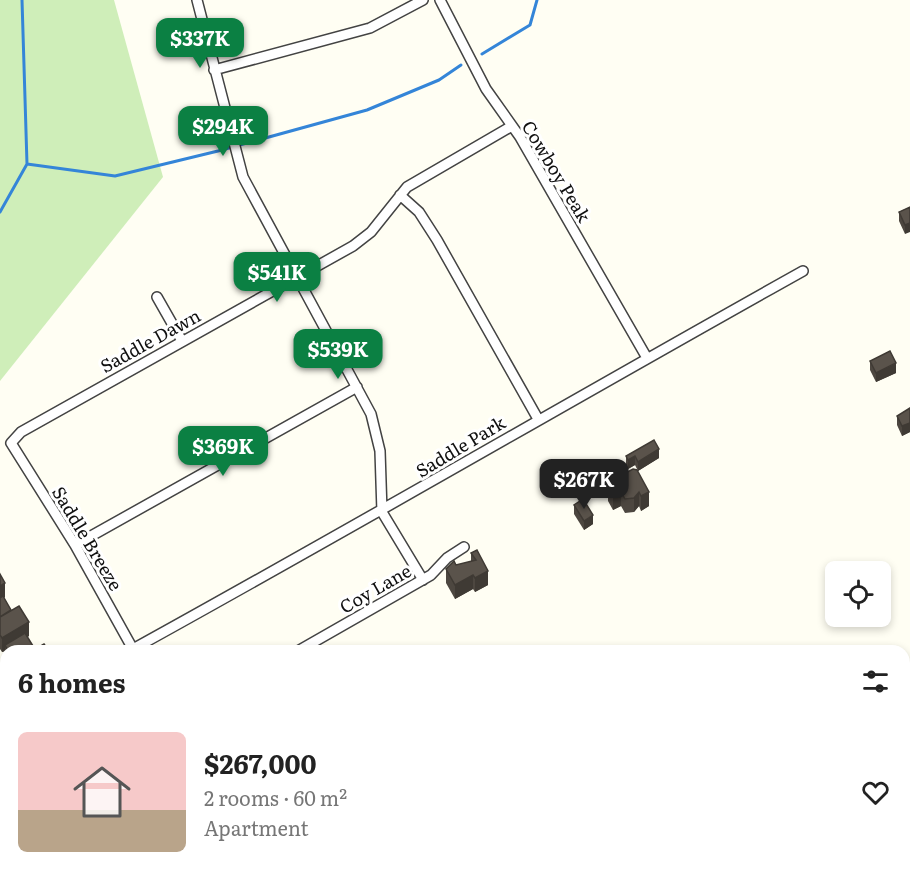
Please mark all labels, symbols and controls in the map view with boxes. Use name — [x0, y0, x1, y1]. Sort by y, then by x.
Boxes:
pin: $337K — [158, 18, 242, 69]
text: $337K — [170, 22, 230, 52]
pin: $294K — [181, 106, 265, 157]
text: $294K — [192, 110, 254, 140]
street label: Cowboy Peak — [516, 115, 599, 228]
pin: $541K — [235, 252, 319, 303]
text: $541K — [248, 256, 306, 286]
street label: Saddle Dawn — [95, 301, 205, 379]
pin: $539K — [296, 329, 380, 380]
text: $539K — [308, 333, 368, 363]
street label: Saddle Park — [410, 408, 511, 483]
pin: $369K — [181, 426, 265, 477]
text: $369K — [192, 430, 254, 460]
pin: $267K — [542, 459, 626, 510]
text: $267K — [554, 463, 614, 493]
street label: Saddle Breeze — [46, 481, 130, 595]
street label: Coy Lane — [334, 557, 416, 619]
map controls — [825, 561, 891, 627]
button: locate — [825, 561, 891, 627]
text: 6 homes — [18, 662, 125, 701]
icon: filters — [859, 665, 892, 698]
text: $267,000 — [204, 743, 316, 782]
icon: home — [66, 756, 138, 828]
icon: heart — [859, 776, 892, 809]
text: 2 rooms · 60 m² — [204, 782, 347, 812]
text: Apartment — [204, 812, 309, 842]

